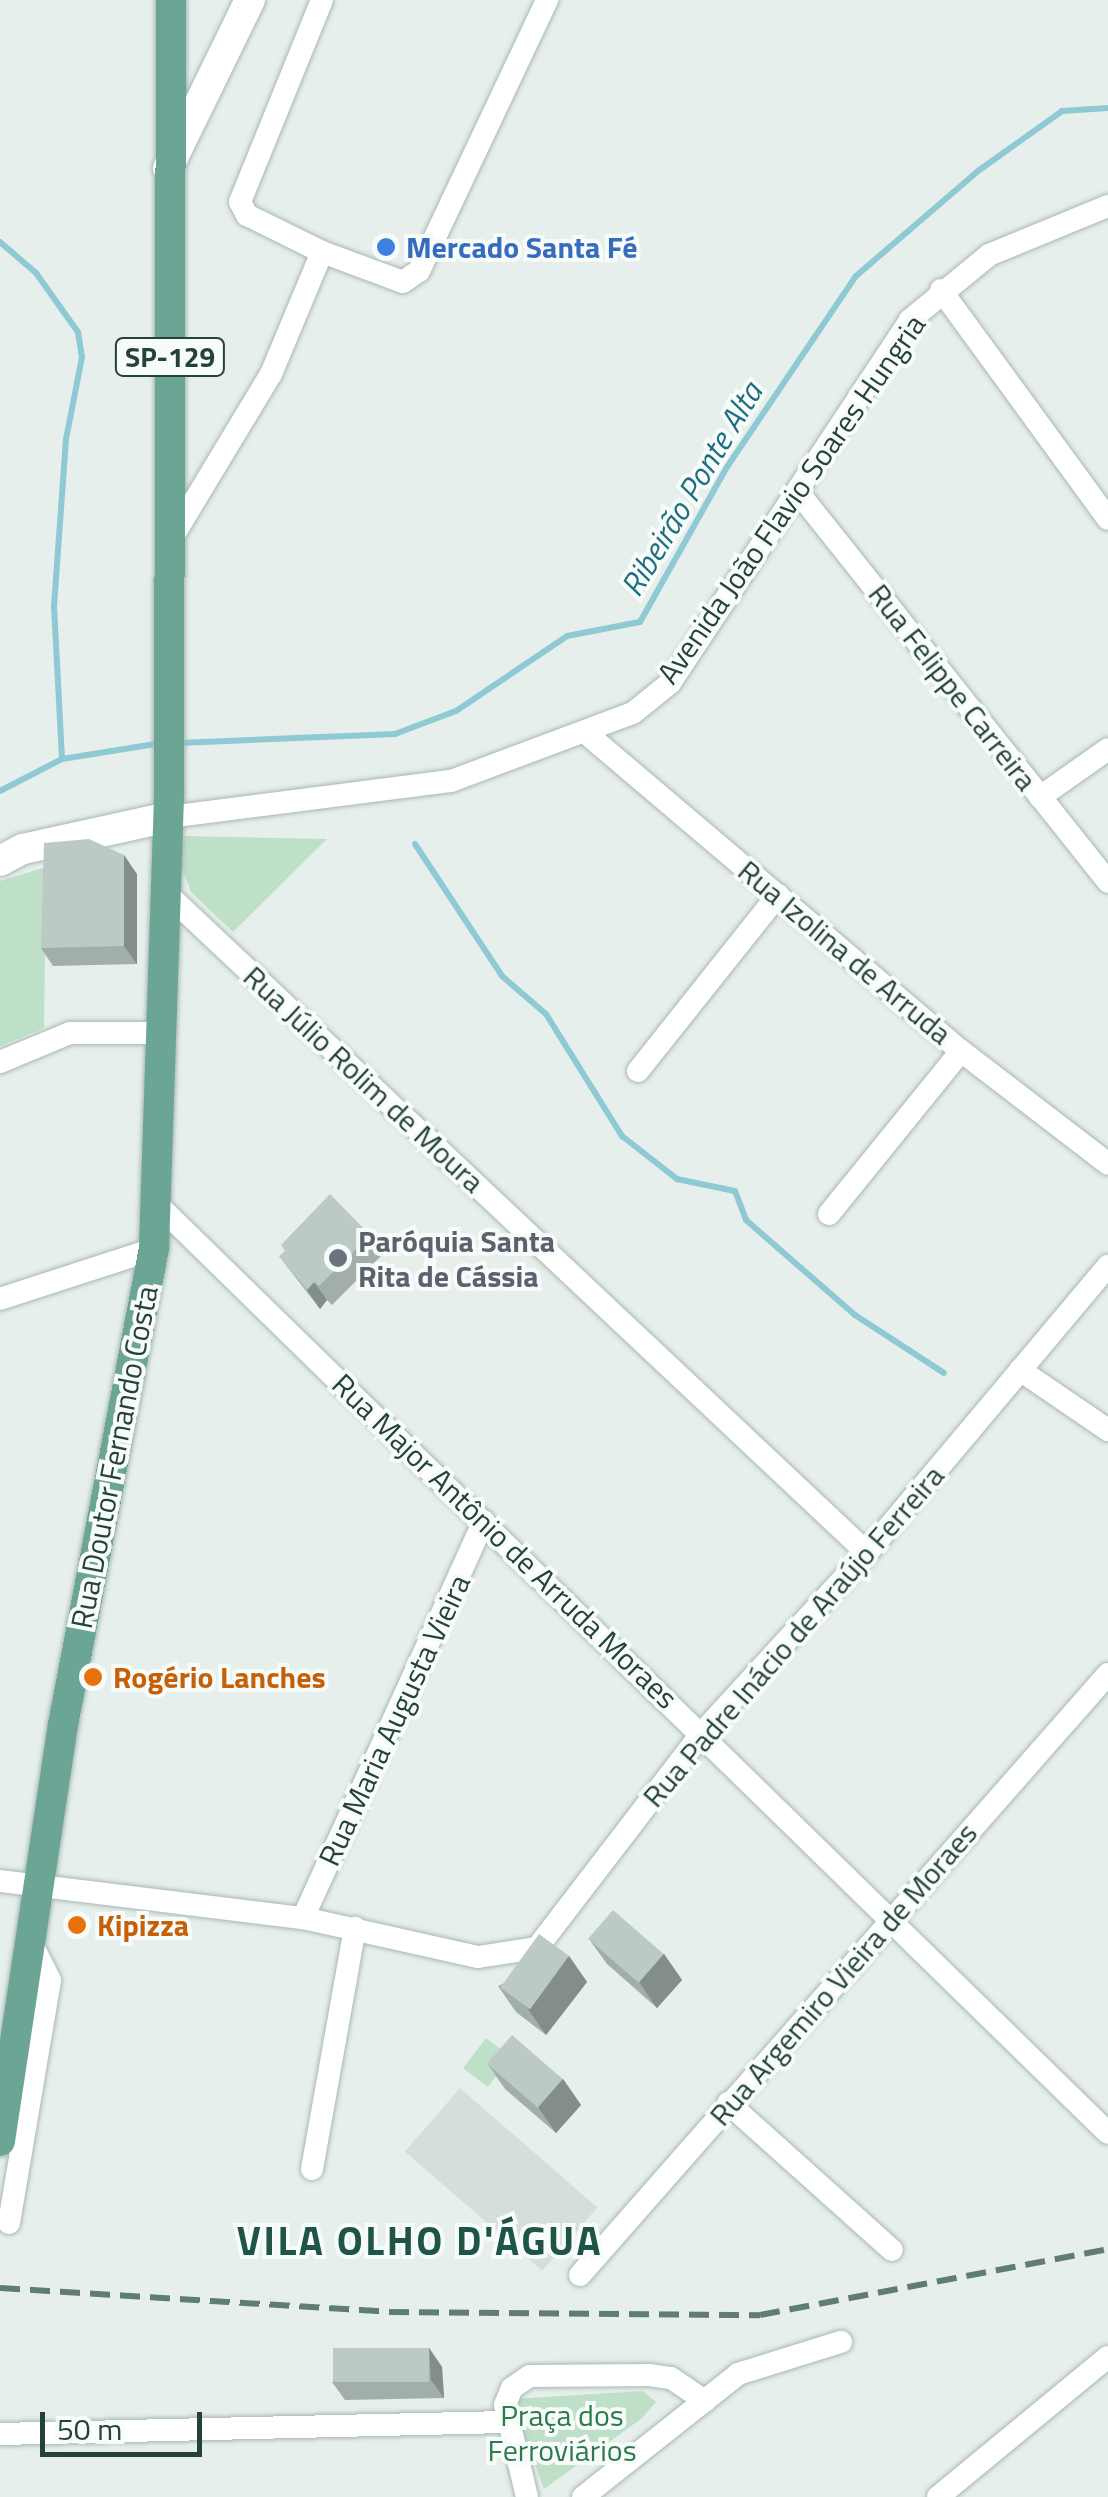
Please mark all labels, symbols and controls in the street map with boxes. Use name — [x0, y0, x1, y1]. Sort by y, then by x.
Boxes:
place label: Mercado Santa Fé — [406, 229, 638, 265]
marker: Mercado Santa Fé — [375, 236, 397, 258]
street label: Avenida João Flavio Soares Hungria — [649, 308, 933, 690]
road number: SP-129 — [112, 334, 228, 380]
water label: Ribeirão Ponte Alta — [612, 375, 770, 603]
street label: Rua Felippe Carreira — [861, 577, 1045, 797]
street label: Rua Izolina de Arruda — [731, 852, 959, 1052]
street label: Rua Júlio Rolim de Moura — [236, 958, 492, 1200]
place label: Paróquia Santa Rita de Cássia — [358, 1223, 555, 1294]
marker: Paróquia Santa Rita de Cássia — [327, 1247, 349, 1269]
street label: Rua Doutor Fernando Costa — [63, 1283, 165, 1631]
street label: Rua Major Antônio de Arruda Moraes — [325, 1366, 685, 1716]
street label: Rua Padre Inácio de Araújo Ferreira — [635, 1458, 951, 1814]
street label: Rua Maria Augusta Vieira — [311, 1569, 477, 1871]
place label: Rogério Lanches — [113, 1659, 326, 1695]
marker: Rogério Lanches — [82, 1666, 104, 1688]
street label: Rua Argemiro Vieira de Moraes — [702, 1815, 984, 2133]
place label: Kipizza — [97, 1907, 189, 1943]
marker: Kipizza — [66, 1914, 88, 1936]
district label: VILA OLHO D'ÁGUA — [237, 2217, 603, 2265]
scale bar — [45, 2392, 208, 2454]
park label: Praça dos Ferroviários — [487, 2397, 637, 2468]
text: 50 m — [57, 2406, 122, 2452]

